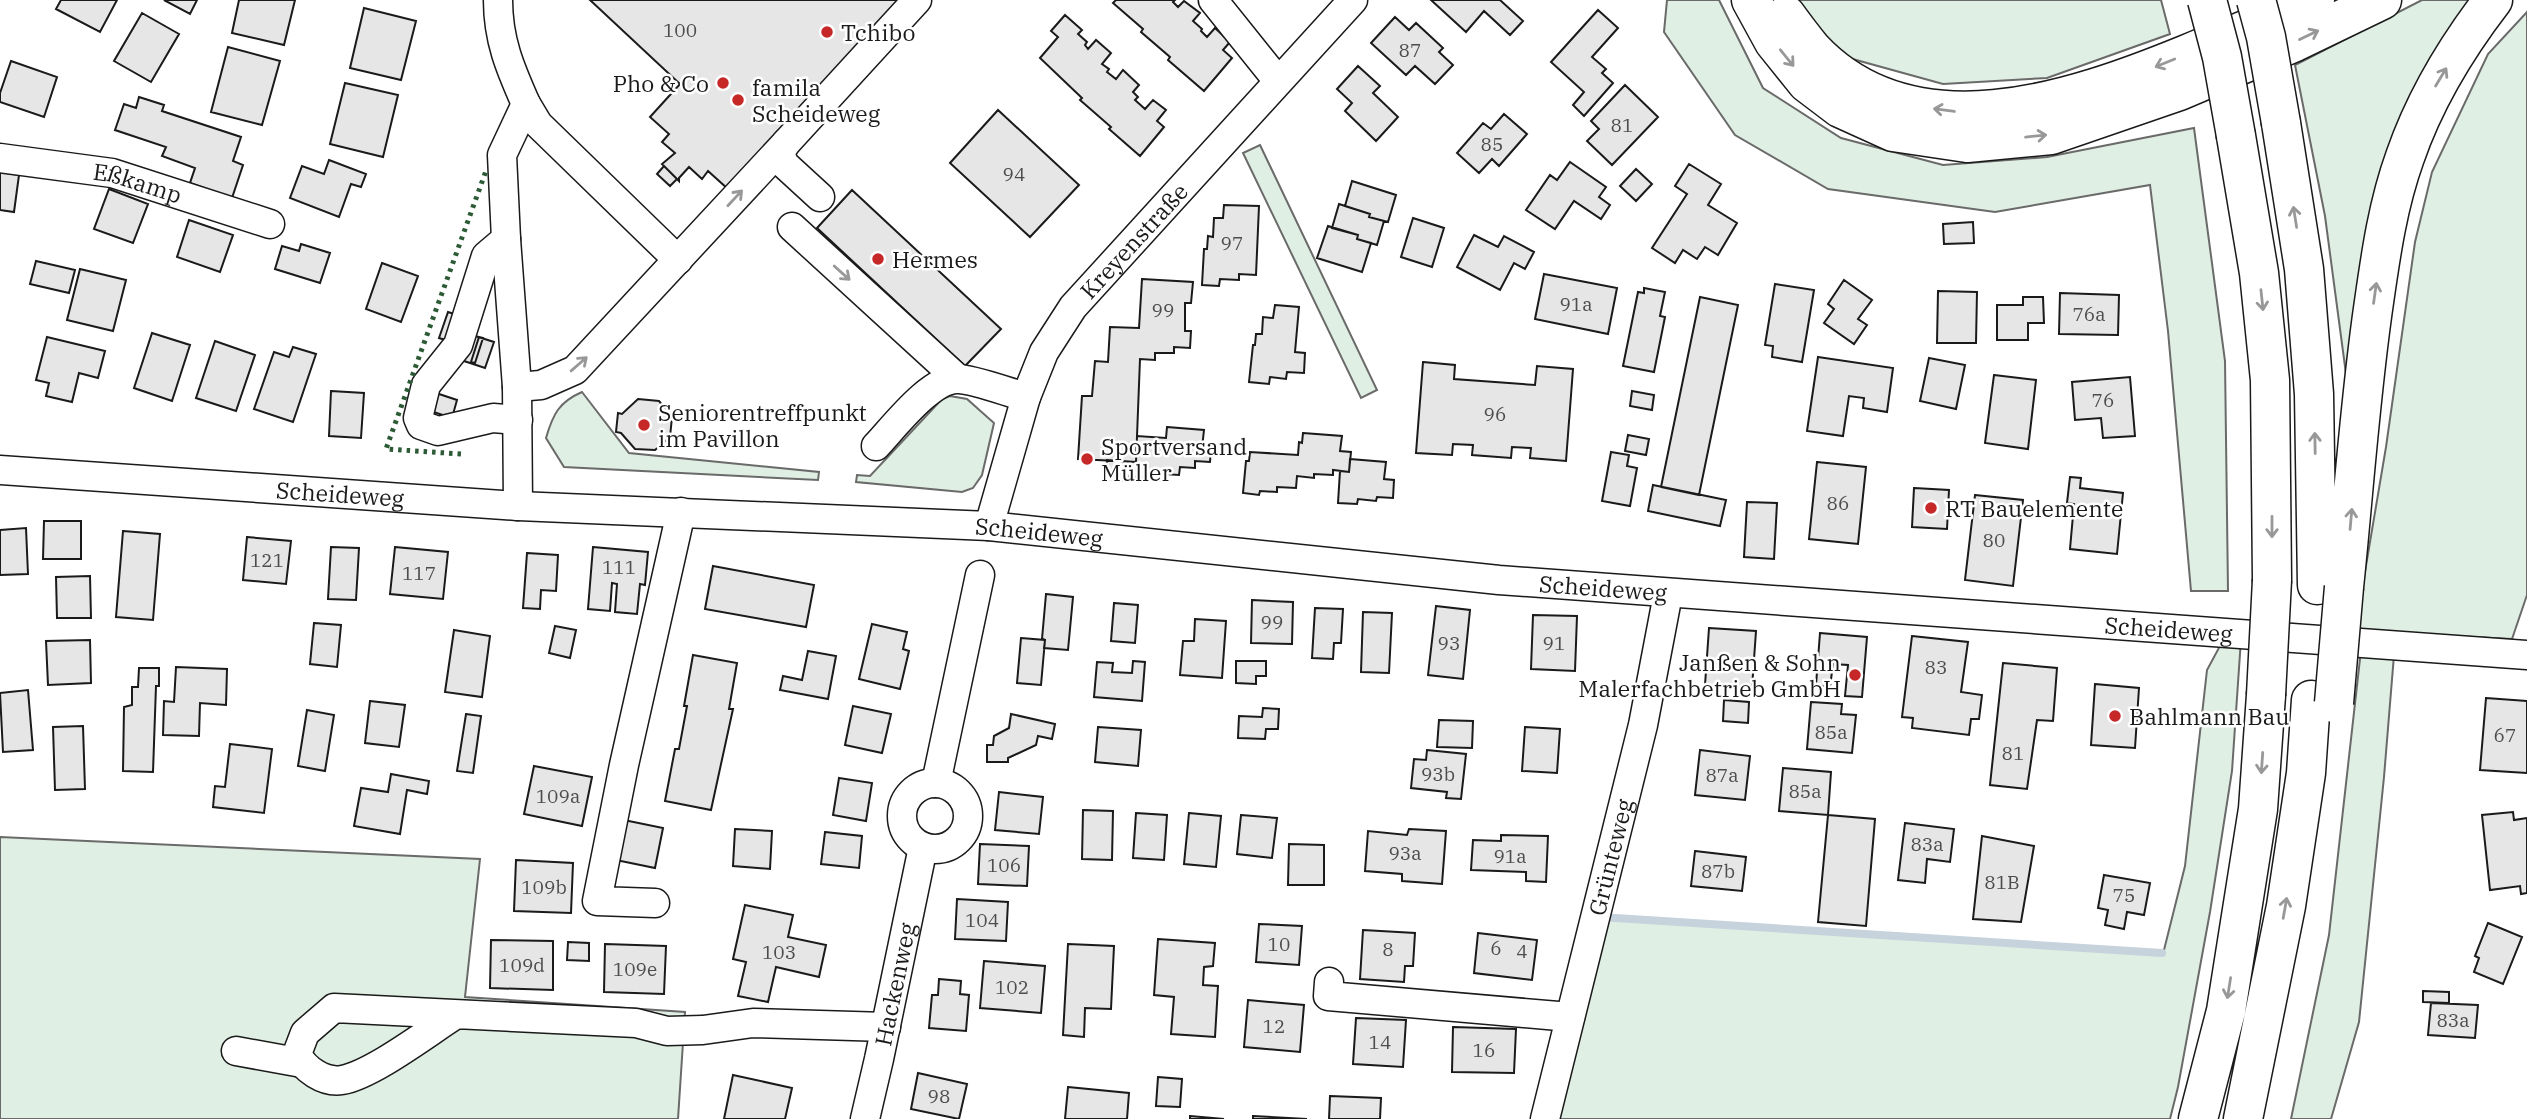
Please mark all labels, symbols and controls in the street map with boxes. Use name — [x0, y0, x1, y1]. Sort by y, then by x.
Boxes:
place label: Tchibo — [841, 17, 915, 47]
house number: 100 — [663, 18, 697, 42]
marker: Tchibo — [819, 24, 835, 40]
one-way arrow — [2298, 28, 2319, 42]
house number: 87 — [1399, 38, 1421, 62]
one-way arrow — [1779, 48, 1795, 66]
one-way arrow — [2154, 57, 2176, 70]
one-way arrow — [2434, 67, 2448, 87]
place label: Pho & Co — [613, 68, 709, 98]
place label: famila Scheideweg — [752, 72, 881, 128]
marker: Pho & Co — [715, 75, 731, 91]
marker: famila Scheideweg — [730, 92, 746, 108]
one-way arrow — [1933, 103, 1956, 116]
house number: 81 — [1611, 113, 1633, 137]
one-way arrow — [2025, 129, 2047, 142]
house number: 85 — [1481, 132, 1503, 156]
street label: Eßkamp — [91, 156, 186, 210]
house number: 94 — [1003, 162, 1025, 186]
street label: Kreyenstraße — [1073, 176, 1194, 305]
one-way arrow — [726, 190, 743, 207]
one-way arrow — [2288, 206, 2301, 229]
house number: 97 — [1221, 231, 1243, 255]
place label: Hermes — [892, 244, 978, 274]
marker: Hermes — [870, 251, 886, 267]
one-way arrow — [833, 265, 851, 281]
one-way arrow — [2369, 282, 2382, 305]
one-way arrow — [2255, 288, 2268, 311]
house number: 91a — [1559, 292, 1593, 316]
house number: 99 — [1152, 298, 1174, 322]
house number: 76a — [2072, 302, 2106, 326]
one-way arrow — [570, 356, 588, 372]
house number: 76 — [2092, 388, 2114, 412]
place label: Seniorentreffpunkt im Pavillon — [658, 397, 867, 453]
house number: 96 — [1484, 402, 1506, 426]
marker: Seniorentreffpunkt im Pavillon — [636, 417, 652, 433]
place label: Sportversand Müller — [1101, 431, 1247, 487]
one-way arrow — [2308, 432, 2322, 455]
marker: Sportversand Müller — [1079, 451, 1095, 467]
street label: Scheideweg — [275, 474, 406, 513]
house number: 86 — [1827, 491, 1849, 515]
place label: RT Bauelemente — [1945, 493, 2123, 523]
marker: RT Bauelemente — [1923, 500, 1939, 516]
one-way arrow — [2345, 508, 2358, 531]
street label: Scheideweg — [975, 510, 1105, 553]
one-way arrow — [2265, 515, 2279, 538]
house number: 80 — [1983, 528, 2005, 552]
house number: 121 — [250, 548, 284, 572]
house number: 111 — [602, 555, 636, 579]
house number: 117 — [402, 561, 436, 585]
street label: Scheideweg — [1538, 568, 1669, 607]
street label: Scheideweg — [2104, 609, 2234, 649]
house number: 99 — [1261, 610, 1283, 634]
house number: 93 — [1438, 631, 1460, 655]
house number: 91 — [1543, 631, 1565, 655]
place label: Janßen & Sohn Malerfachbetrieb GmbH — [1578, 647, 1841, 703]
house number: 83 — [1925, 655, 1947, 679]
marker: Janßen & Sohn Malerfachbetrieb GmbH — [1847, 667, 1863, 683]
place label: Bahlmann Bau — [2129, 701, 2290, 731]
marker: Bahlmann Bau — [2107, 708, 2123, 724]
house number: 85a — [1814, 720, 1848, 744]
house number: 67 — [2494, 723, 2516, 747]
house number: 81 — [2002, 741, 2024, 765]
one-way arrow — [2255, 751, 2268, 774]
house number: 93b — [1421, 762, 1455, 786]
house number: 87a — [1705, 763, 1739, 787]
house number: 85a — [1788, 779, 1822, 803]
house number: 109a — [536, 784, 580, 808]
street label: Grünteweg — [1581, 795, 1639, 918]
house number: 83a — [1910, 832, 1944, 856]
house number: 93a — [1388, 841, 1422, 865]
house number: 91a — [1493, 844, 1527, 868]
house number: 106 — [987, 853, 1021, 877]
house number: 87b — [1701, 859, 1735, 883]
house number: 81B — [1984, 870, 2020, 894]
house number: 109b — [521, 875, 567, 899]
house number: 75 — [2113, 883, 2135, 907]
one-way arrow — [2279, 897, 2292, 920]
house number: 104 — [965, 908, 999, 932]
street label: Hackenweg — [867, 919, 922, 1048]
house number: 10 — [1268, 932, 1290, 956]
house number: 6 — [1490, 936, 1502, 960]
house number: 8 — [1382, 937, 1394, 961]
house number: 4 — [1516, 939, 1528, 963]
house number: 103 — [762, 940, 796, 964]
house number: 109d — [499, 953, 545, 977]
house number: 109e — [613, 957, 657, 981]
house number: 102 — [995, 975, 1029, 999]
one-way arrow — [2222, 976, 2235, 999]
house number: 83a — [2436, 1008, 2470, 1032]
house number: 12 — [1263, 1014, 1285, 1038]
house number: 14 — [1369, 1030, 1391, 1054]
house number: 16 — [1473, 1038, 1495, 1062]
house number: 98 — [928, 1084, 950, 1108]

